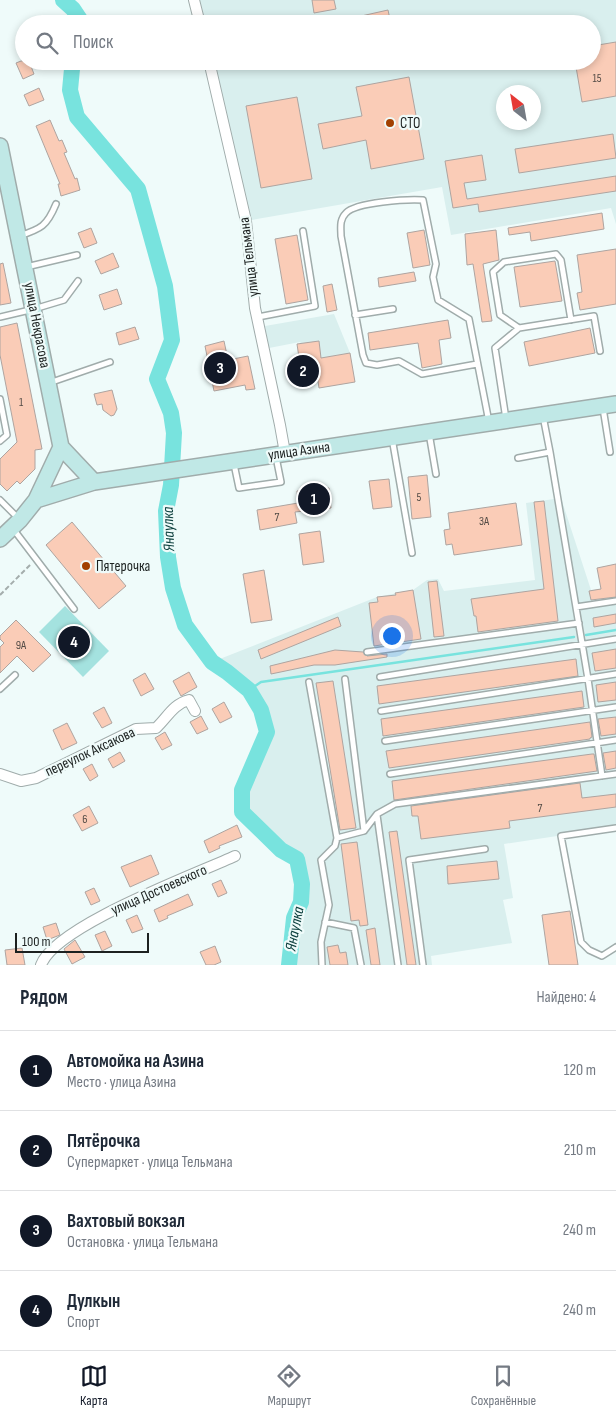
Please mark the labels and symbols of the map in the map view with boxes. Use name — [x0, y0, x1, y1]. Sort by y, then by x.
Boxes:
house number: 15 — [592, 71, 602, 86]
north arrow — [496, 85, 541, 130]
place label: СТО — [400, 114, 420, 133]
marker: СТО — [384, 117, 396, 129]
street label: улица Тельмана — [235, 216, 263, 298]
street label: улица Некрасова — [19, 280, 55, 370]
pin: 3 — [204, 349, 236, 387]
pin: 2 — [287, 352, 319, 390]
house number: 1 — [19, 395, 24, 410]
street label: улица Азина — [267, 437, 332, 465]
pin: 1 — [298, 480, 330, 518]
house number: 5 — [417, 490, 422, 505]
water label: Янаулка — [159, 506, 179, 553]
house number: 7 — [275, 510, 280, 525]
house number: 3А — [479, 514, 490, 529]
place label: Пятерочка — [96, 557, 151, 576]
marker: Пятерочка — [80, 560, 92, 572]
pin: 4 — [58, 623, 90, 661]
your location — [379, 623, 405, 649]
house number: 9А — [16, 638, 27, 653]
street label: переулок Аксакова — [42, 723, 138, 781]
house number: 7 — [538, 801, 543, 816]
house number: 6 — [82, 812, 88, 827]
street label: улица Достоевского — [108, 860, 210, 920]
water label: Янаулка — [281, 905, 309, 954]
scale bar — [15, 930, 149, 953]

